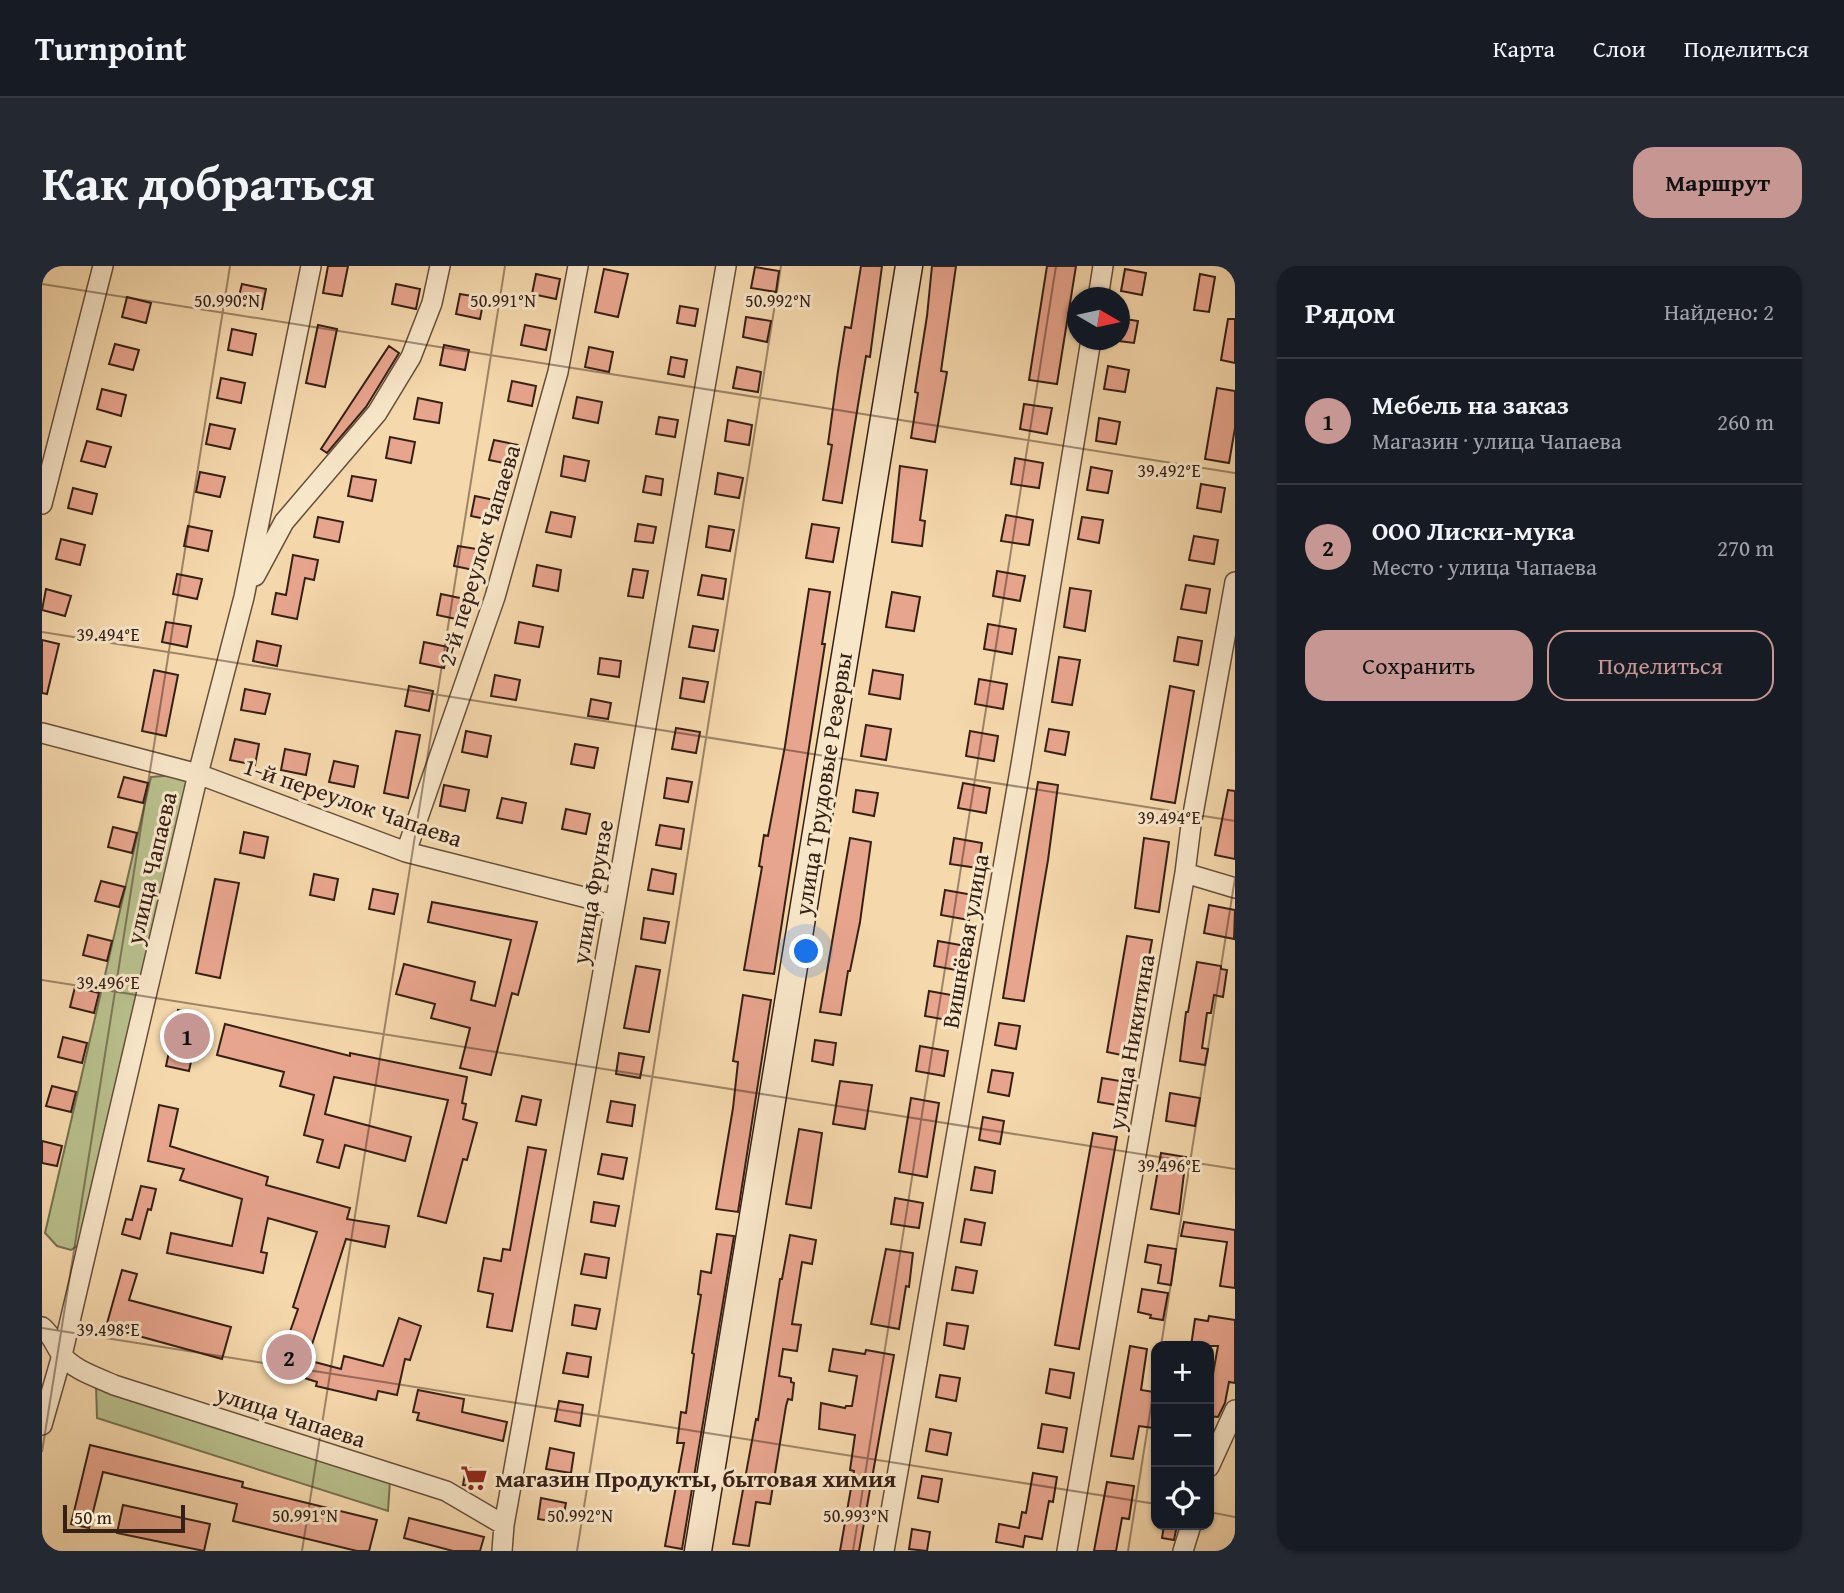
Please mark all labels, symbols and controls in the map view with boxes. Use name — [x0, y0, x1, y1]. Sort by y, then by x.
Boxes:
text: Turnpoint — [35, 24, 187, 72]
text: Карта — [1493, 31, 1555, 66]
text: Слои — [1593, 31, 1646, 66]
text: Поделиться — [1684, 31, 1809, 66]
text: Как добраться — [42, 146, 375, 218]
button: Маршрут — [1633, 147, 1802, 218]
text: 50.990°N — [194, 287, 260, 314]
text: 50.991°N — [470, 287, 536, 314]
text: 50.992°N — [745, 287, 811, 314]
north arrow — [1067, 287, 1130, 350]
text: Рядом — [1305, 290, 1396, 334]
text: Найдено: 2 — [1664, 295, 1774, 328]
text: Мебель на заказ — [1372, 385, 1569, 424]
text: 1 — [1322, 405, 1334, 438]
text: 260 m — [1717, 405, 1774, 438]
text: Магазин · улица Чапаева — [1372, 424, 1622, 457]
street label: 2-й переулок Чапаева — [429, 440, 529, 670]
text: 39.492°E — [1137, 457, 1201, 484]
text: ООО Лиски-мука — [1372, 511, 1575, 550]
text: 2 — [1322, 531, 1334, 564]
text: 270 m — [1717, 531, 1774, 564]
text: Место · улица Чапаева — [1372, 550, 1597, 583]
text: 39.494°E — [76, 621, 140, 648]
button: Сохранить — [1305, 630, 1533, 701]
button: Поделиться — [1547, 630, 1774, 701]
street label: улица Трудовые Резервы — [785, 650, 861, 919]
street label: 1-й переулок Чапаева — [239, 748, 468, 856]
street label: улица Чапаева — [116, 788, 186, 949]
text: 39.494°E — [1137, 804, 1201, 831]
street label: улица Фрунзе — [562, 817, 622, 968]
street label: Вишнёвая улица — [932, 850, 998, 1031]
your location — [789, 934, 823, 968]
street label: улица Никитина — [1098, 951, 1164, 1134]
text: 39.496°E — [76, 969, 140, 996]
pin: 1 — [164, 1010, 210, 1062]
text: 39.496°E — [1137, 1152, 1201, 1179]
text: 39.498°E — [76, 1316, 140, 1343]
pin: 2 — [266, 1331, 312, 1383]
map controls — [1151, 1341, 1214, 1530]
button: + — [1151, 1341, 1214, 1404]
street label: улица Чапаева — [211, 1375, 371, 1457]
button: − — [1151, 1404, 1214, 1467]
place label: магазин Продукты, бытовая химия — [495, 1461, 896, 1496]
supermarket icon: магазин Продукты, бытовая химия — [459, 1463, 489, 1493]
button: locate — [1151, 1467, 1214, 1530]
scale bar — [63, 1502, 186, 1534]
text: 50.991°N — [272, 1502, 338, 1529]
text: 50.992°N — [547, 1502, 613, 1529]
text: 50.993°N — [823, 1502, 889, 1529]
text: 50 m — [74, 1503, 112, 1531]

